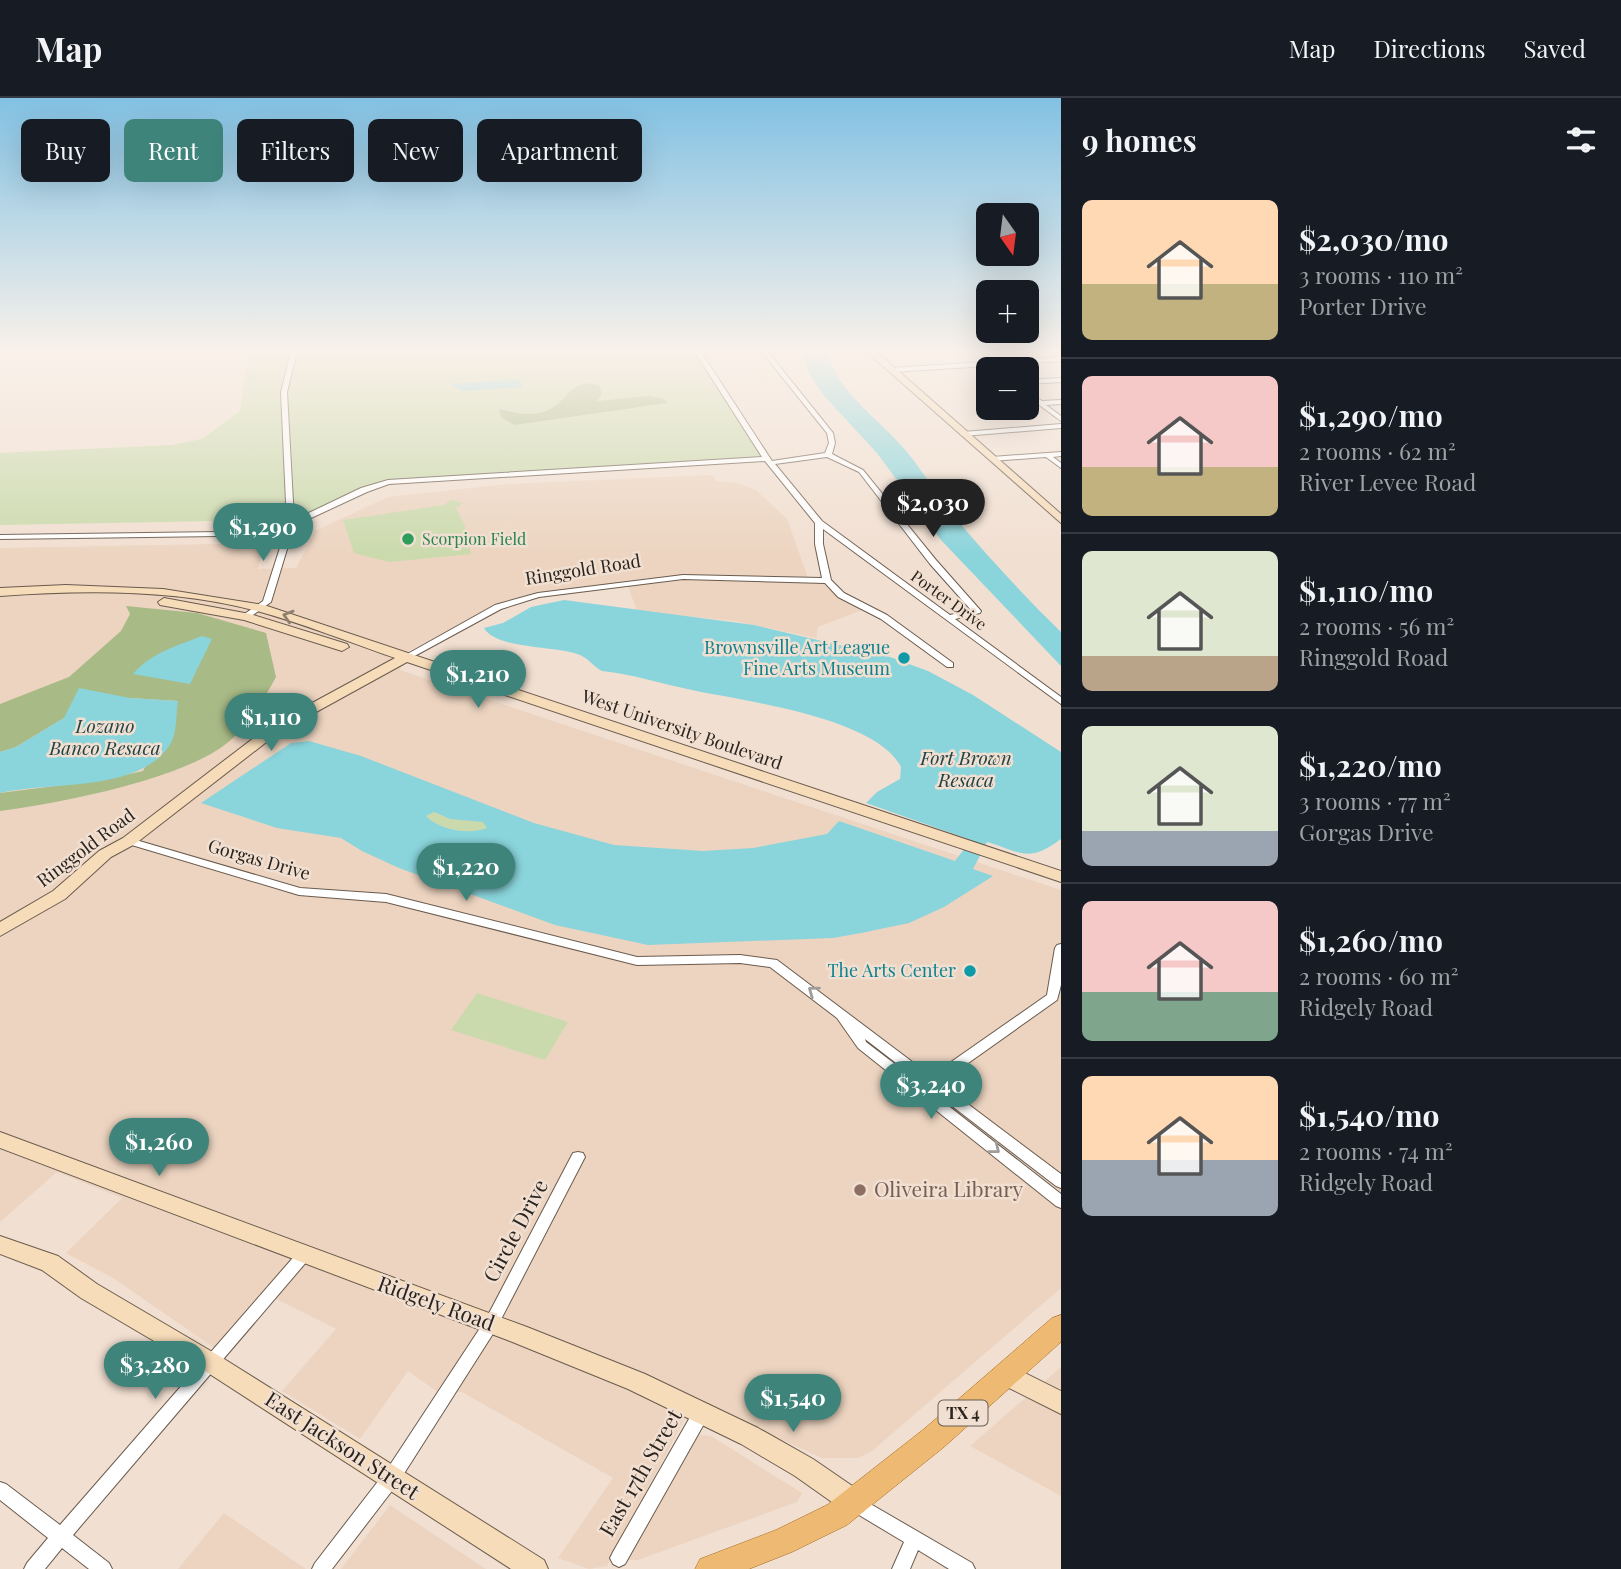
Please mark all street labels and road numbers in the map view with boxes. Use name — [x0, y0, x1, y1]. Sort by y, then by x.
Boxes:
street label: Ringgold Road — [523, 548, 643, 590]
street label: Porter Drive — [907, 565, 991, 634]
street label: West University Boulevard — [578, 683, 786, 775]
street label: Ringgold Road — [32, 802, 140, 892]
street label: Gorgas Drive — [205, 833, 313, 885]
street label: Circle Drive — [475, 1174, 553, 1286]
street label: Ridgely Road — [374, 1268, 499, 1336]
street label: East Jackson Street — [261, 1384, 426, 1505]
road number: TX 4 — [939, 1400, 988, 1426]
street label: East 17th Street — [591, 1403, 687, 1541]

